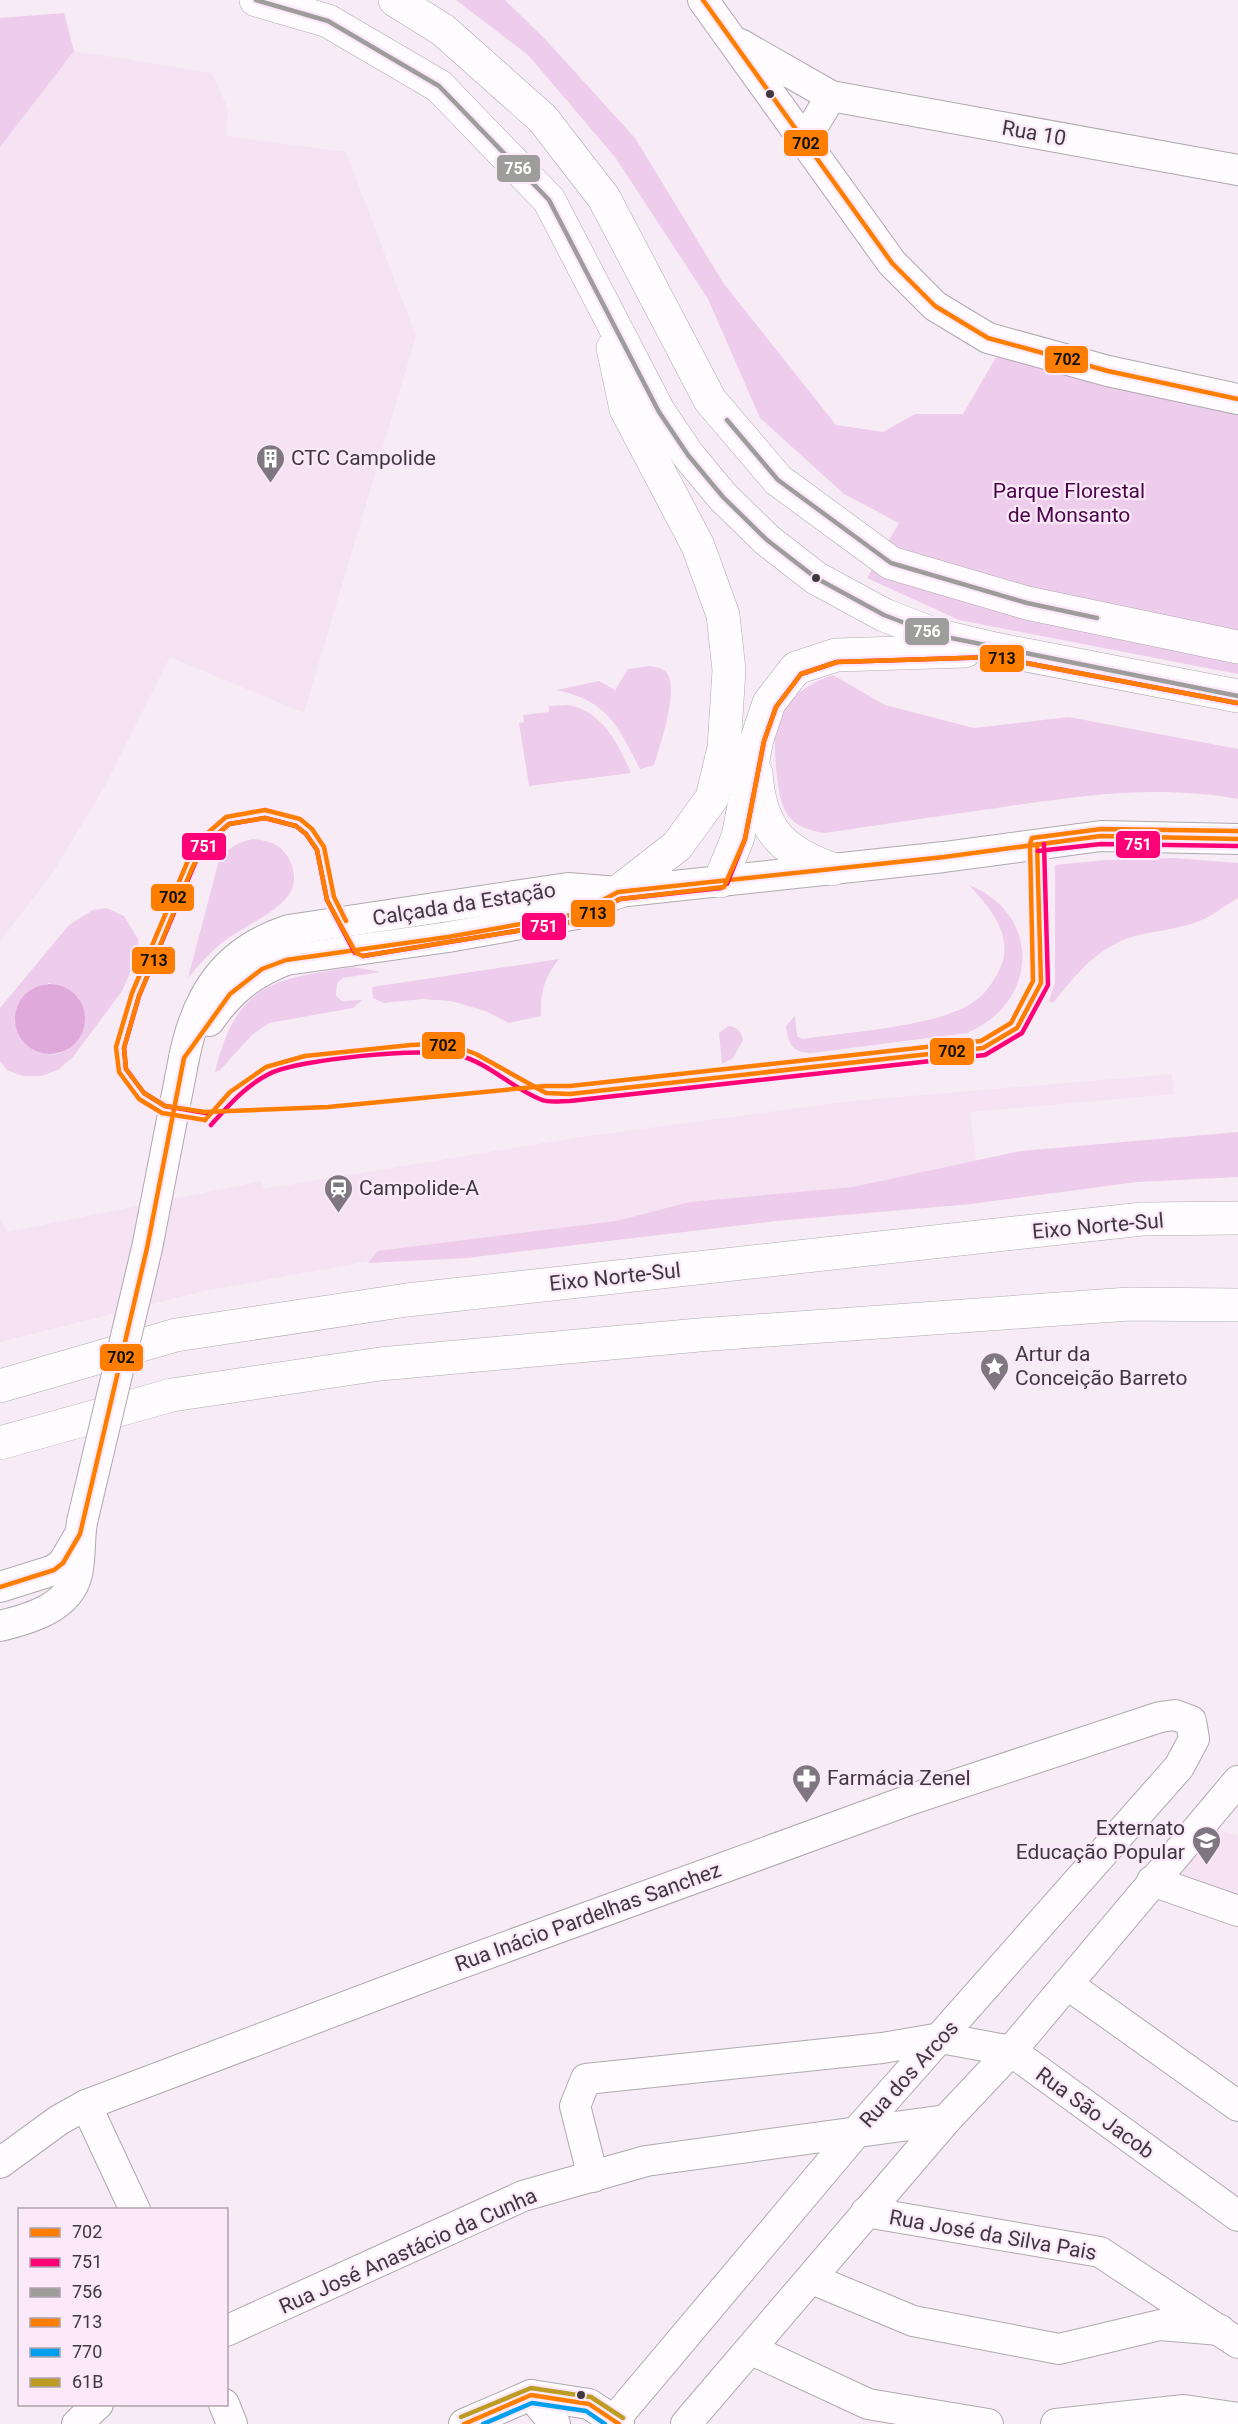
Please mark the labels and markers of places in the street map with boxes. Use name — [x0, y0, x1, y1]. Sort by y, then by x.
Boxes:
unlabelled marker — [764, 88, 776, 100]
building icon: CTC Campolide — [254, 442, 286, 484]
place label: CTC Campolide — [291, 446, 436, 470]
unlabelled marker — [810, 572, 822, 584]
station icon: Campolide-A — [322, 1172, 354, 1214]
place label: Campolide-A — [359, 1176, 479, 1200]
place label: Artur da Conceição Barreto — [1015, 1342, 1187, 1390]
place icon: Artur da Conceição Barreto — [978, 1350, 1010, 1392]
pharmacy icon: Farmácia Zenel — [790, 1762, 822, 1804]
place label: Farmácia Zenel — [827, 1766, 971, 1790]
place label: Externato Educação Popular — [1016, 1816, 1185, 1864]
school or university icon: Externato Educação Popular — [1190, 1824, 1222, 1866]
unlabelled marker — [575, 2389, 587, 2401]

